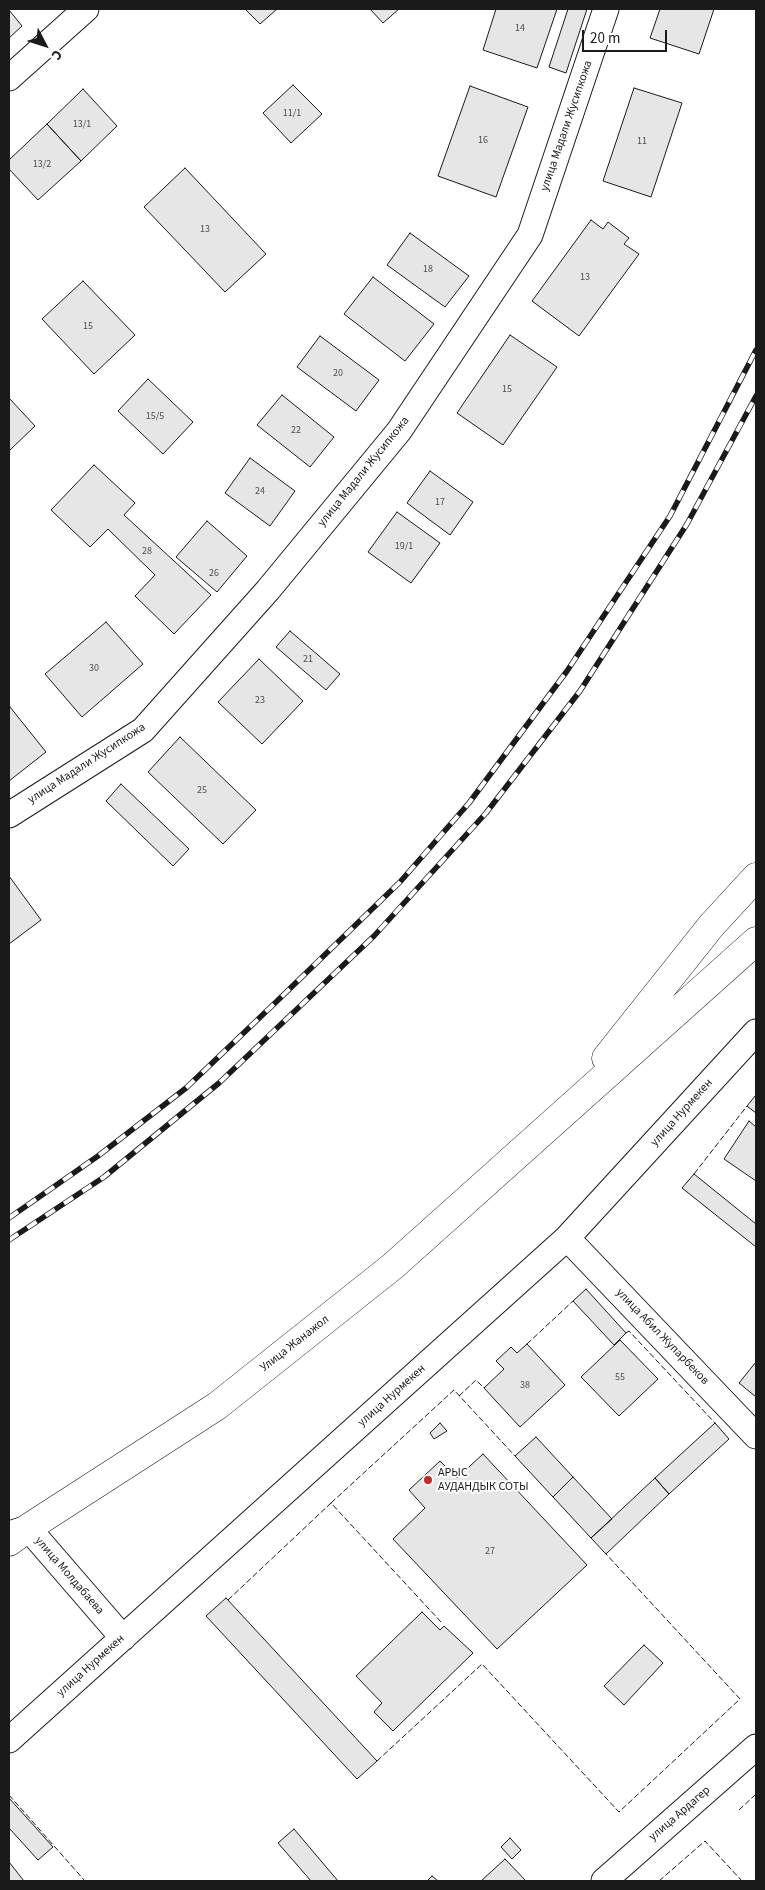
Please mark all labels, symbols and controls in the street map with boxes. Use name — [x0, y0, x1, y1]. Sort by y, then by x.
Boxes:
north arrow — [20, 20, 70, 70]
scale bar — [585, 20, 670, 52]
house number: 14 — [515, 23, 525, 35]
text: 20 m — [590, 28, 620, 49]
text: С — [46, 45, 67, 64]
street label: улица Мадали Жусипкожа — [538, 59, 596, 193]
house number: 11/1 — [283, 108, 301, 120]
house number: 13/1 — [73, 119, 91, 131]
house number: 16 — [478, 135, 488, 147]
house number: 11 — [637, 136, 647, 148]
house number: 13/2 — [33, 159, 51, 171]
house number: 13 — [200, 224, 210, 236]
house number: 18 — [423, 264, 433, 276]
house number: 13 — [580, 272, 590, 284]
house number: 15 — [83, 321, 93, 333]
house number: 20 — [333, 368, 343, 380]
house number: 15 — [502, 384, 512, 396]
house number: 15/5 — [146, 411, 164, 423]
street label: улица Мадали Жусипкожа — [315, 414, 413, 530]
house number: 22 — [291, 425, 301, 437]
house number: 24 — [255, 486, 265, 498]
house number: 17 — [435, 497, 445, 509]
house number: 19/1 — [395, 541, 413, 553]
house number: 28 — [142, 546, 152, 558]
house number: 26 — [209, 568, 219, 580]
house number: 21 — [303, 654, 313, 666]
house number: 30 — [89, 663, 99, 675]
house number: 23 — [255, 695, 265, 707]
street label: улица Мадали Жусипкожа — [26, 721, 148, 807]
house number: 25 — [197, 785, 207, 797]
street label: улица Нурмекен — [648, 1076, 716, 1150]
street label: улица Абил Жупарбеков — [612, 1286, 712, 1388]
street label: Улица Жанажол — [258, 1313, 332, 1375]
street label: улица Нурмекен — [355, 1362, 429, 1430]
house number: 55 — [615, 1372, 625, 1384]
house number: 38 — [520, 1380, 530, 1392]
place label: АРЫС АУДАНДЫК СОТЫ — [438, 1466, 529, 1494]
marker: АРЫС АУДАНДЫК СОТЫ — [422, 1474, 434, 1486]
street label: улица Молдабаева — [31, 1534, 107, 1618]
house number: 27 — [485, 1546, 495, 1558]
street label: улица Нурмекен — [54, 1632, 128, 1700]
street label: улица Ардагер — [646, 1783, 714, 1845]

